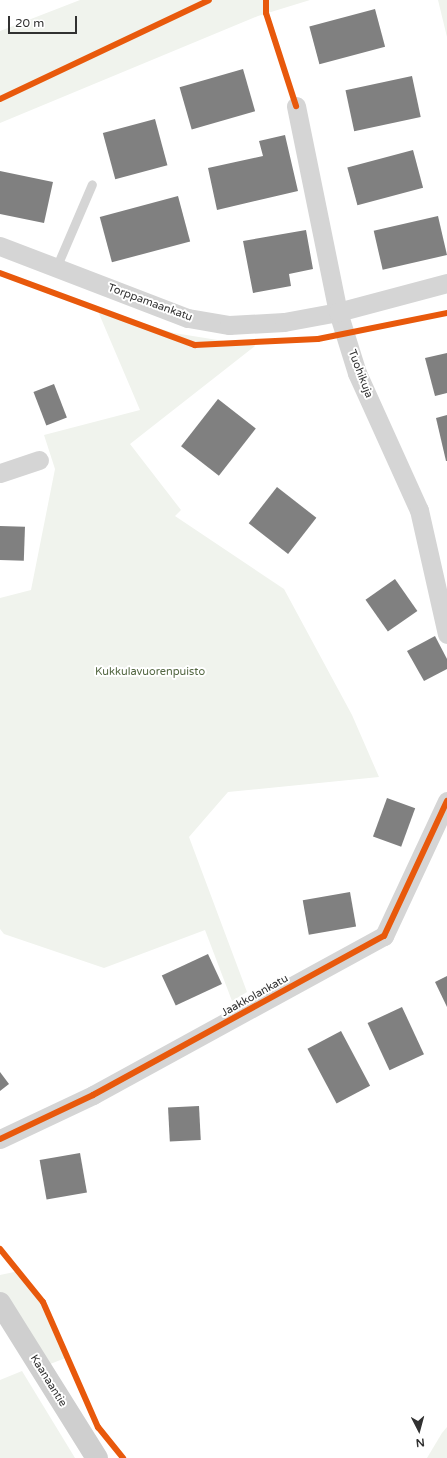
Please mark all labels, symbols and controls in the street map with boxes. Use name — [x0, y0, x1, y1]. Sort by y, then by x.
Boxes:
scale bar — [10, 8, 79, 34]
text: 20 m — [15, 16, 44, 30]
street label: Torppamaankatu — [106, 282, 194, 324]
street label: Tuohikuja — [345, 348, 375, 400]
park label: Kukkulavuorenpuisto — [95, 665, 205, 679]
street label: Jaakkolankatu — [219, 972, 291, 1020]
street label: Kaanaantie — [27, 1353, 69, 1409]
north arrow — [399, 1410, 439, 1450]
text: N — [415, 1436, 425, 1449]

